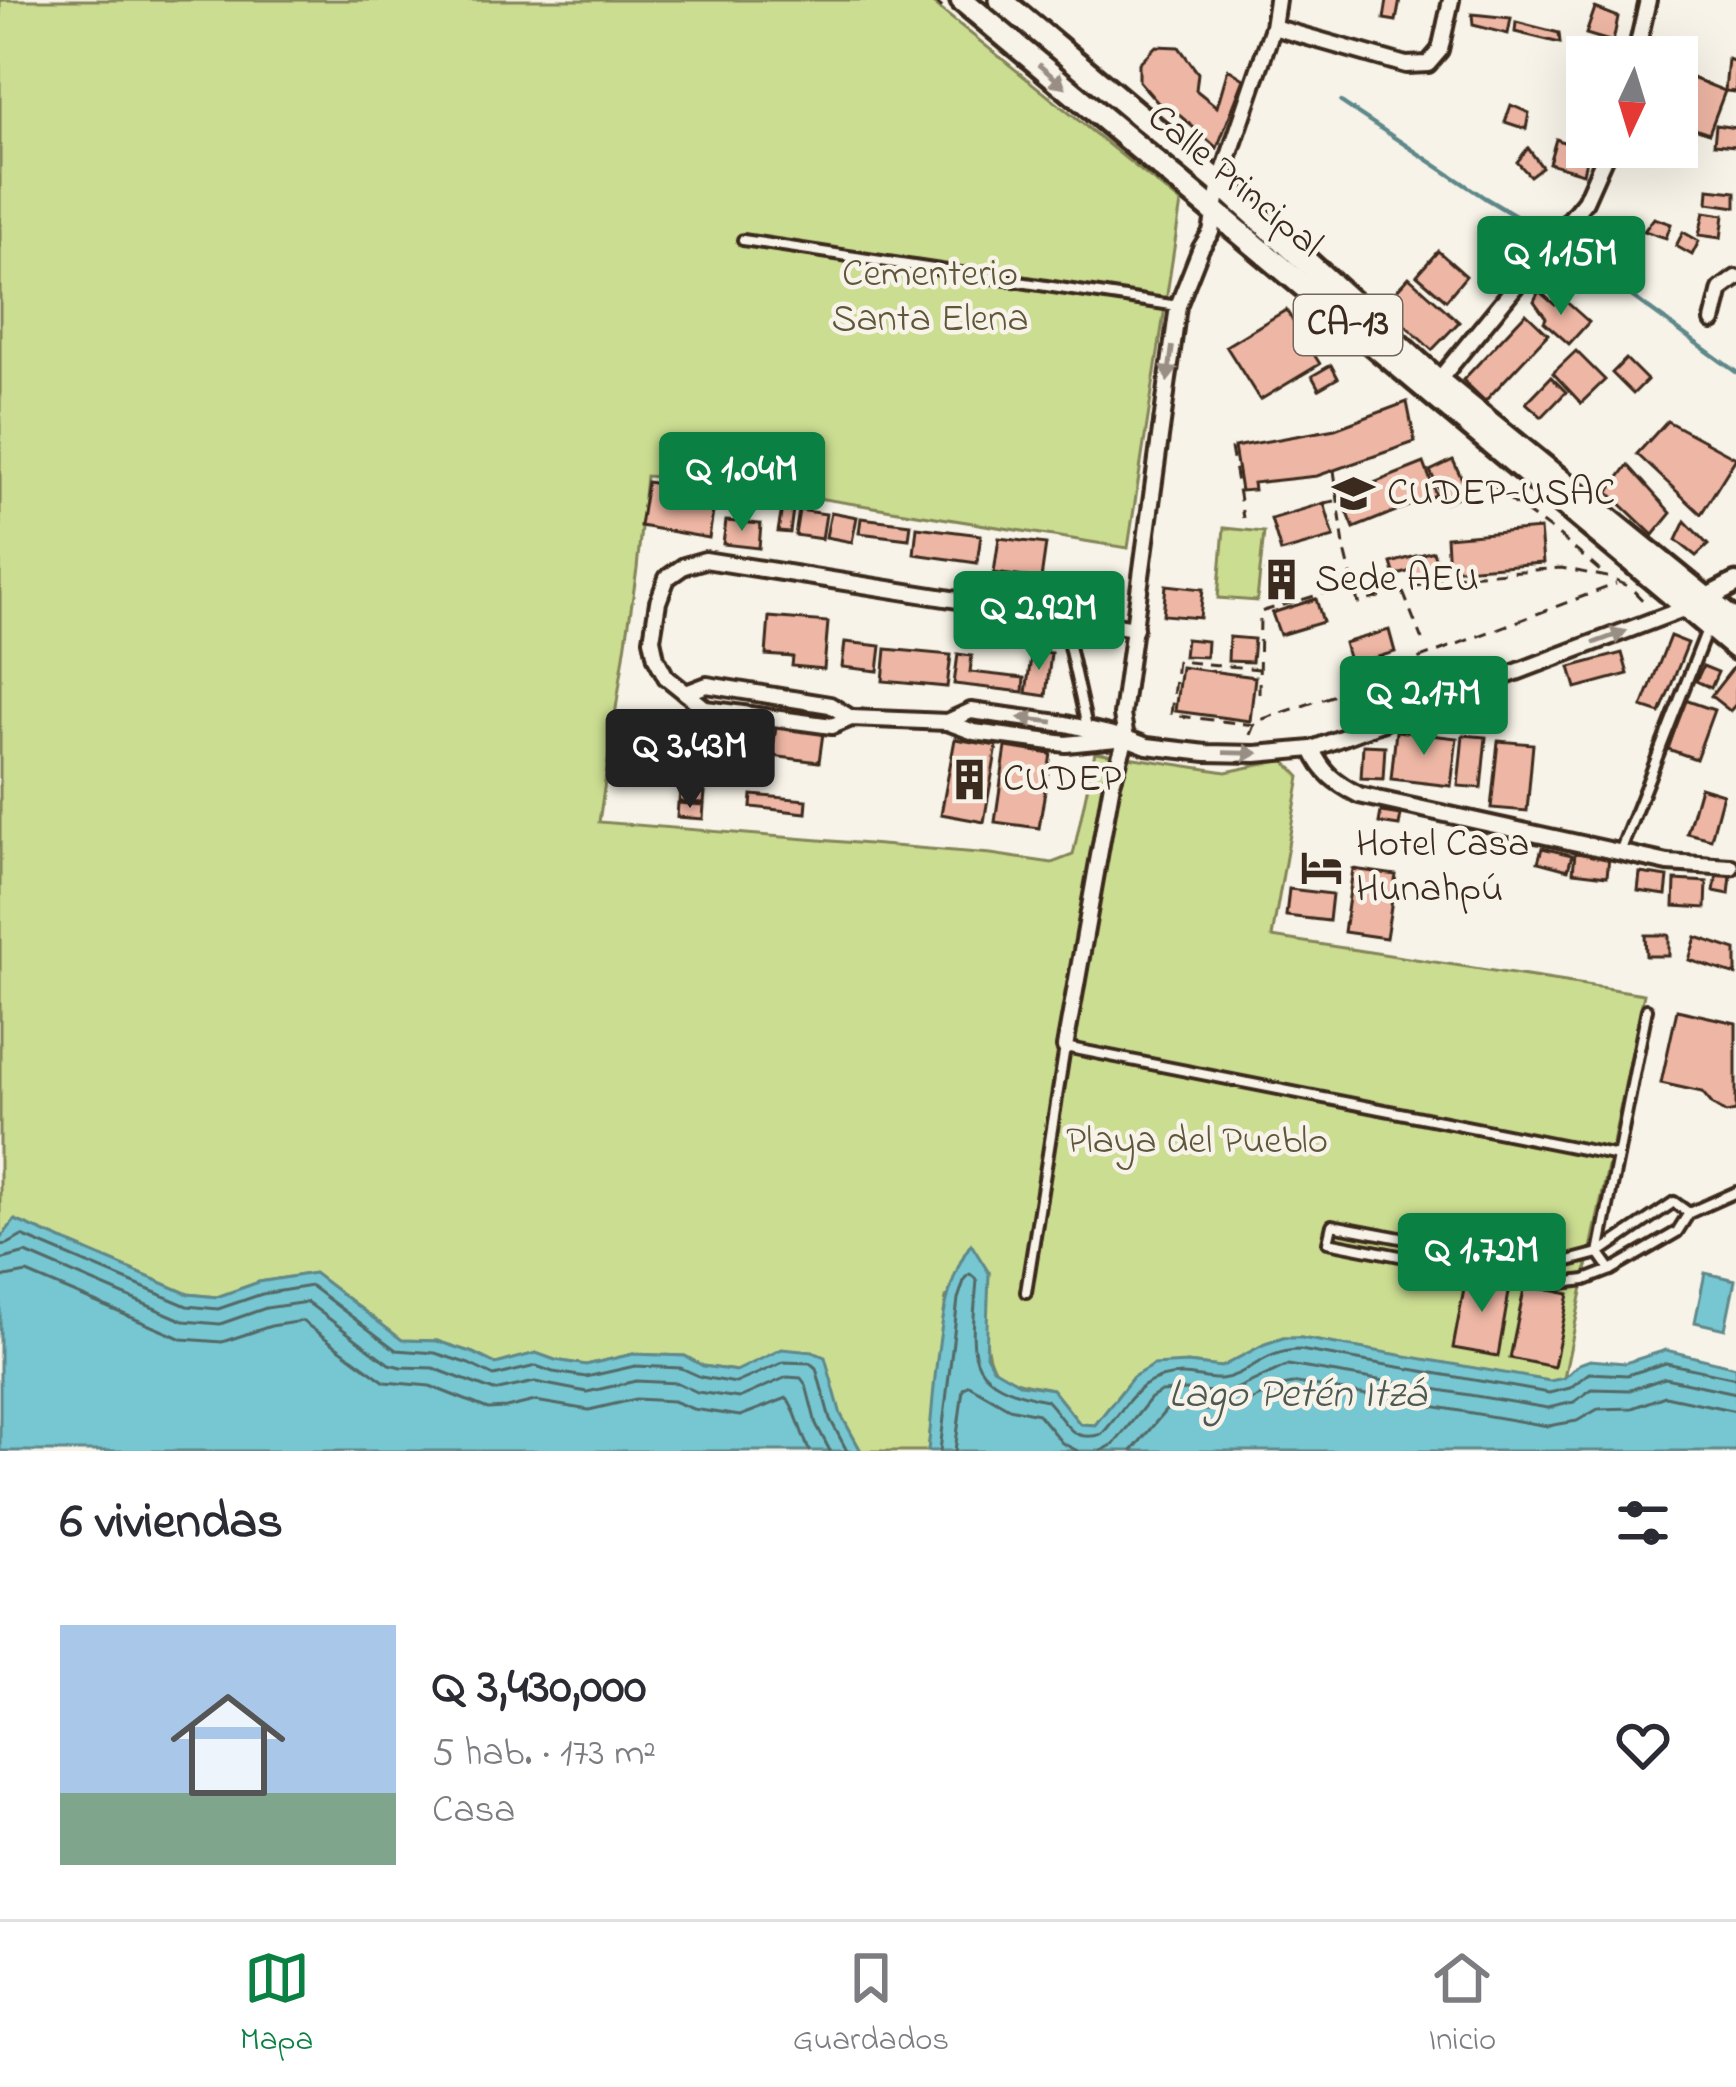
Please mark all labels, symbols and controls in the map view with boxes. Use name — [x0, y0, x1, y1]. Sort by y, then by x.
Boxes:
north arrow — [1566, 36, 1698, 168]
map controls — [1566, 36, 1698, 168]
one-way arrow — [1037, 62, 1067, 88]
street label: Calle Principal — [1134, 91, 1334, 273]
pin: Q 1.15M — [1450, 216, 1672, 318]
text: Q 1.15M — [1504, 226, 1618, 283]
park label: Cementerio Santa Elena — [831, 247, 1029, 349]
road number: CA-13 — [1294, 295, 1402, 355]
one-way arrow — [1160, 346, 1179, 384]
pin: Q 1.04M — [631, 432, 853, 534]
text: Q 1.04M — [686, 442, 798, 499]
place label: CUDEP-USAC — [1387, 466, 1615, 523]
school or university icon: CUDEP-USAC — [1330, 471, 1376, 517]
place label: Sede AEU — [1315, 552, 1479, 609]
building icon: Sede AEU — [1258, 557, 1304, 603]
pin: Q 2.92M — [928, 571, 1150, 673]
text: Q 2.92M — [981, 581, 1097, 638]
one-way arrow — [1592, 626, 1628, 645]
pin: Q 2.17M — [1313, 656, 1535, 758]
text: Q 2.17M — [1367, 666, 1481, 723]
pin: Q 3.43M — [579, 709, 801, 811]
one-way arrow — [1017, 710, 1054, 729]
text: Q 3.43M — [633, 719, 747, 776]
one-way arrow — [1223, 744, 1261, 763]
place label: CUDEP — [1003, 752, 1122, 809]
building icon: CUDEP — [946, 757, 992, 803]
place label: Hotel Casa Hunahpú — [1356, 817, 1529, 919]
hotel icon: Hotel Casa Hunahpú — [1299, 844, 1345, 890]
park label: Playa del Pueblo — [1066, 1114, 1328, 1171]
pin: Q 1.72M — [1371, 1213, 1593, 1315]
text: Q 1.72M — [1425, 1223, 1539, 1280]
water label: Lago Petén Itzá — [1168, 1365, 1428, 1427]
text: 6 viviendas — [60, 1486, 283, 1561]
icon: filters — [1610, 1490, 1676, 1556]
text: Q 3,430,000 — [432, 1651, 646, 1726]
icon: home — [156, 1673, 300, 1817]
icon: heart — [1610, 1712, 1676, 1778]
text: 5 hab. · 173 m² — [432, 1726, 656, 1783]
text: Casa — [432, 1783, 515, 1840]
tab: Mapa — [240, 1945, 313, 2065]
tab: Guardados — [793, 1945, 949, 2065]
tab: Inicio — [1429, 1945, 1496, 2065]

